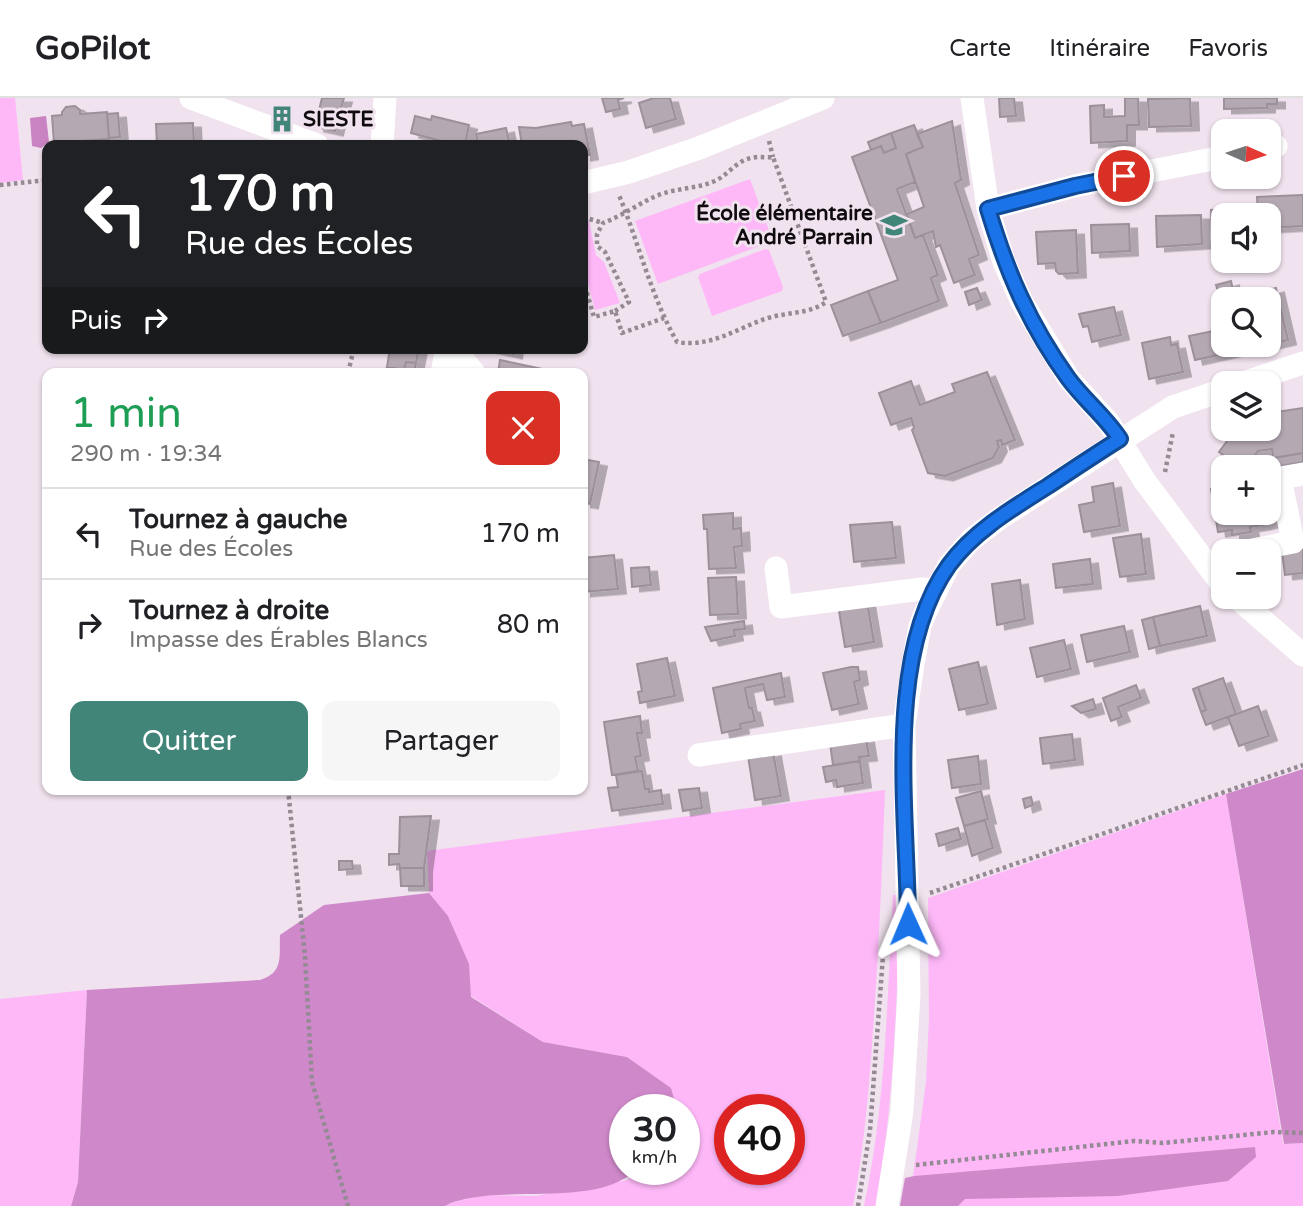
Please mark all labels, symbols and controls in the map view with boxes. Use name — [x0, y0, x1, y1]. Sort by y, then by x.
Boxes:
text: GoPilot — [35, 29, 150, 68]
text: Carte — [949, 34, 1011, 63]
text: Itinéraire — [1049, 34, 1150, 63]
text: Favoris — [1188, 34, 1268, 63]
building icon: SIESTE — [267, 104, 297, 134]
place label: SIESTE — [303, 107, 374, 132]
north arrow — [1211, 119, 1281, 189]
map controls — [1211, 119, 1281, 609]
pin — [1094, 146, 1154, 206]
icon: arrive — [1105, 157, 1143, 195]
text: 170 m — [185, 165, 335, 224]
icon: left — [70, 168, 161, 259]
place label: École élémentaire André Parrain — [696, 200, 873, 250]
button: sound — [1211, 203, 1281, 273]
school or university icon: École élémentaire André Parrain — [879, 210, 909, 240]
text: Rue des Écoles — [185, 225, 413, 263]
button: search — [1211, 287, 1281, 357]
icon: right — [136, 301, 174, 339]
text: Puis — [70, 305, 122, 336]
button: layers — [1211, 371, 1281, 441]
text: 1 min — [70, 388, 182, 439]
button: close — [486, 391, 560, 465]
text: 290 m · 19:34 — [70, 440, 222, 468]
button: + — [1211, 455, 1281, 525]
text: Tournez à gauche — [129, 504, 348, 535]
icon: left — [70, 515, 108, 553]
text: 170 m — [480, 518, 560, 549]
text: Rue des Écoles — [129, 535, 293, 563]
button: − — [1211, 539, 1281, 609]
text: Tournez à droite — [129, 595, 329, 626]
icon: right — [70, 606, 108, 644]
text: 80 m — [497, 609, 560, 640]
text: Impasse des Érables Blancs — [129, 626, 428, 654]
button: Quitter — [70, 701, 308, 781]
button: Partager — [322, 701, 560, 781]
position arrow — [871, 887, 945, 961]
speed limit sign: 40 — [714, 1094, 805, 1185]
text: 30 — [633, 1109, 676, 1151]
text: km/h — [632, 1146, 677, 1168]

